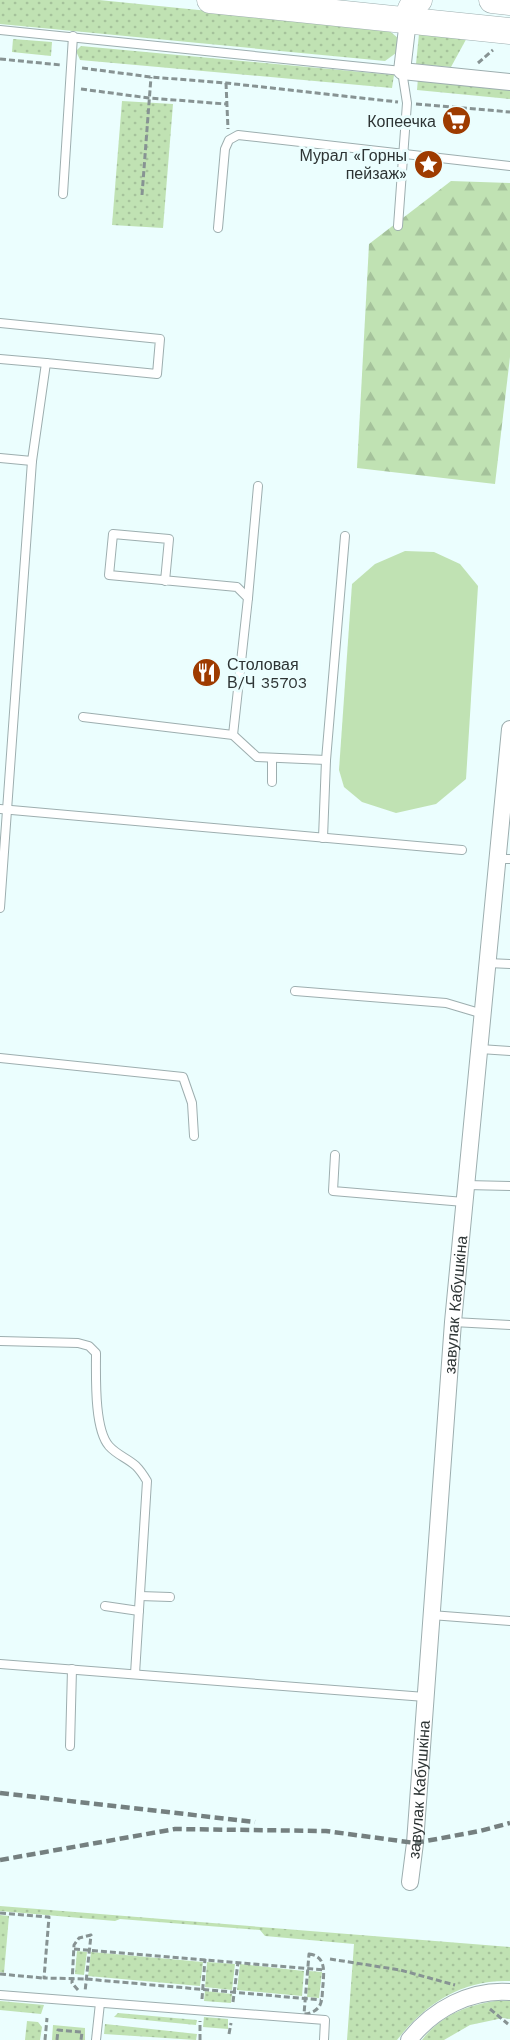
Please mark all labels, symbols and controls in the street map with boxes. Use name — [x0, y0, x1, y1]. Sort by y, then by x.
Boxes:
supermarket icon: Копеечка — [441, 105, 473, 137]
place label: Копеечка — [367, 112, 436, 131]
place label: Мурал «Горны пейзаж» — [299, 146, 407, 183]
place icon: Мурал «Горны пейзаж» — [412, 148, 444, 180]
place label: Столовая В/Ч 35703 — [227, 655, 307, 692]
restaurant icon: Столовая В/Ч 35703 — [190, 657, 222, 689]
street label: завулак Кабушкіна — [440, 1235, 471, 1375]
street label: завулак Кабушкіна — [404, 1719, 433, 1860]

